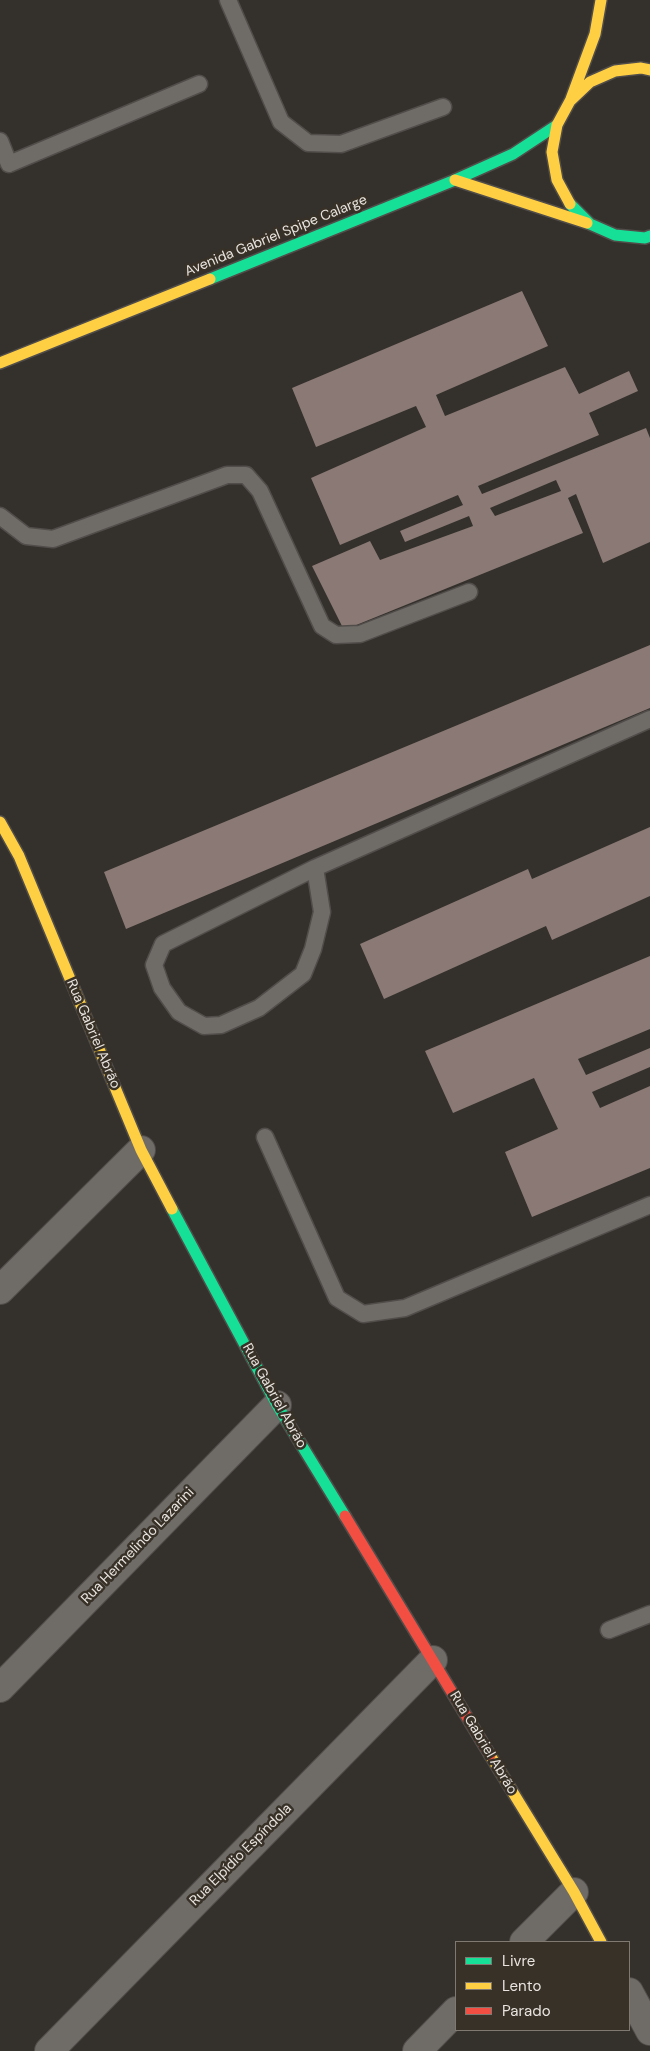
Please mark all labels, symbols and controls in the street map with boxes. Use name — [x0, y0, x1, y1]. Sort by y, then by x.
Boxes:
street label: Avenida Gabriel Spipe Calarge — [182, 192, 370, 280]
street label: Rua Gabriel Abrão — [62, 977, 124, 1091]
street label: Rua Gabriel Abrão — [238, 1341, 310, 1451]
street label: Rua Hermelindo Lazarini — [78, 1484, 198, 1608]
street label: Rua Gabriel Abrão — [446, 1688, 520, 1798]
street label: Rua Elpídio Espíndola — [186, 1800, 296, 1910]
legend — [455, 1941, 630, 2031]
text: Livre — [502, 1951, 535, 1971]
text: Lento — [502, 1976, 541, 1996]
text: Parado — [502, 2001, 551, 2021]

